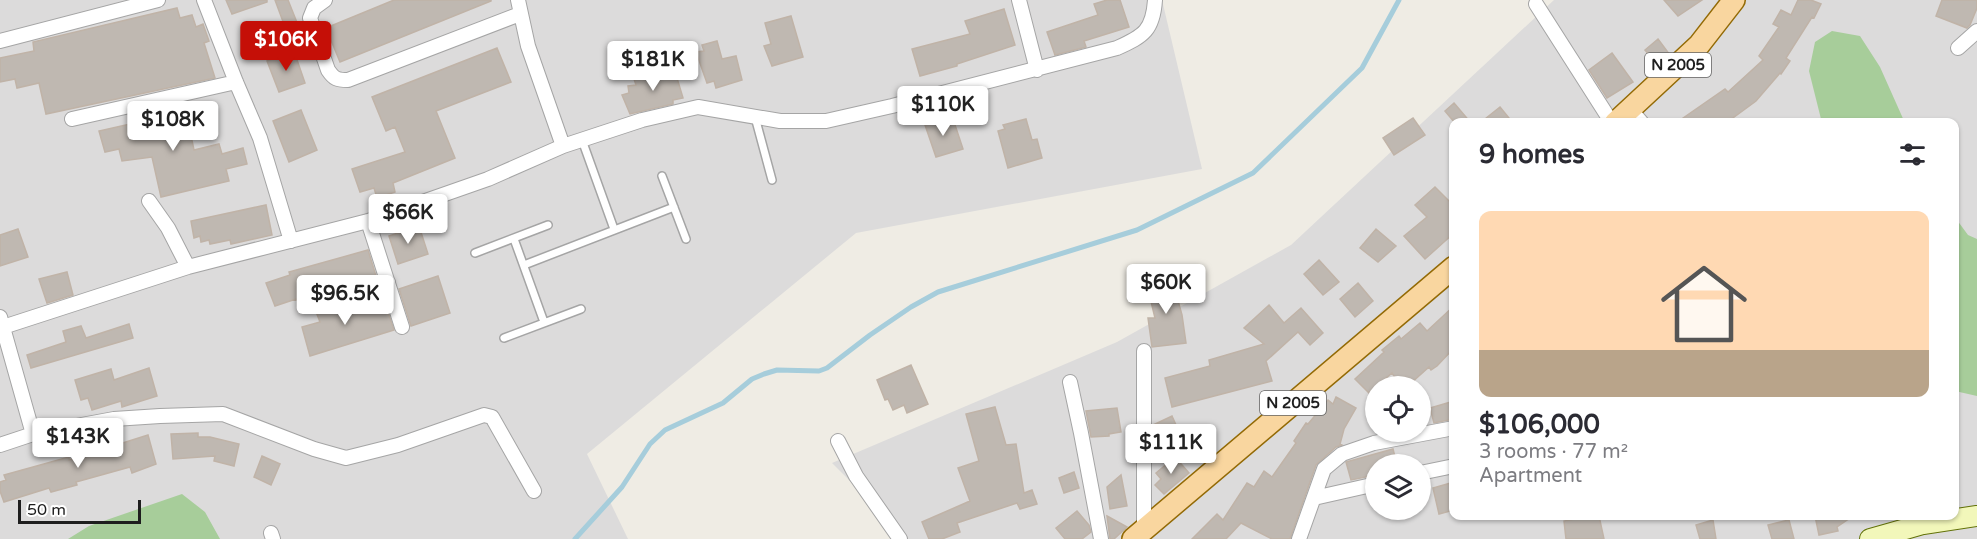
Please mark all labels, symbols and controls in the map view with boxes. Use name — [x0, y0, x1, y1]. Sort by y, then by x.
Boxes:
pin: $106K — [244, 21, 328, 72]
text: $106K — [254, 28, 318, 52]
pin: $181K — [611, 41, 695, 92]
text: $181K — [621, 48, 685, 72]
road number: N 2005 — [1645, 53, 1711, 77]
pin: $110K — [901, 86, 985, 137]
text: $110K — [911, 93, 975, 117]
pin: $108K — [131, 101, 215, 152]
text: $108K — [141, 108, 205, 132]
icon: filters — [1896, 138, 1929, 171]
text: 9 homes — [1479, 139, 1585, 170]
pin: $66K — [372, 194, 444, 245]
text: $66K — [383, 201, 433, 225]
icon: home — [1650, 250, 1758, 358]
pin: $60K — [1130, 264, 1202, 315]
text: $60K — [1141, 271, 1191, 295]
pin: $96.5K — [296, 275, 394, 326]
text: $96.5K — [311, 282, 379, 306]
map controls — [1365, 376, 1431, 520]
button: locate — [1365, 376, 1431, 442]
road number: N 2005 — [1260, 391, 1326, 415]
text: $106,000 — [1479, 409, 1600, 440]
pin: $143K — [36, 418, 120, 469]
pin: $111K — [1129, 424, 1213, 475]
text: $143K — [46, 425, 110, 449]
text: $111K — [1139, 431, 1203, 455]
text: 3 rooms · 77 m² — [1479, 440, 1628, 464]
button: layers — [1365, 454, 1431, 520]
text: Apartment — [1479, 464, 1582, 488]
scale bar — [18, 497, 141, 524]
text: 50 m — [27, 500, 66, 520]

